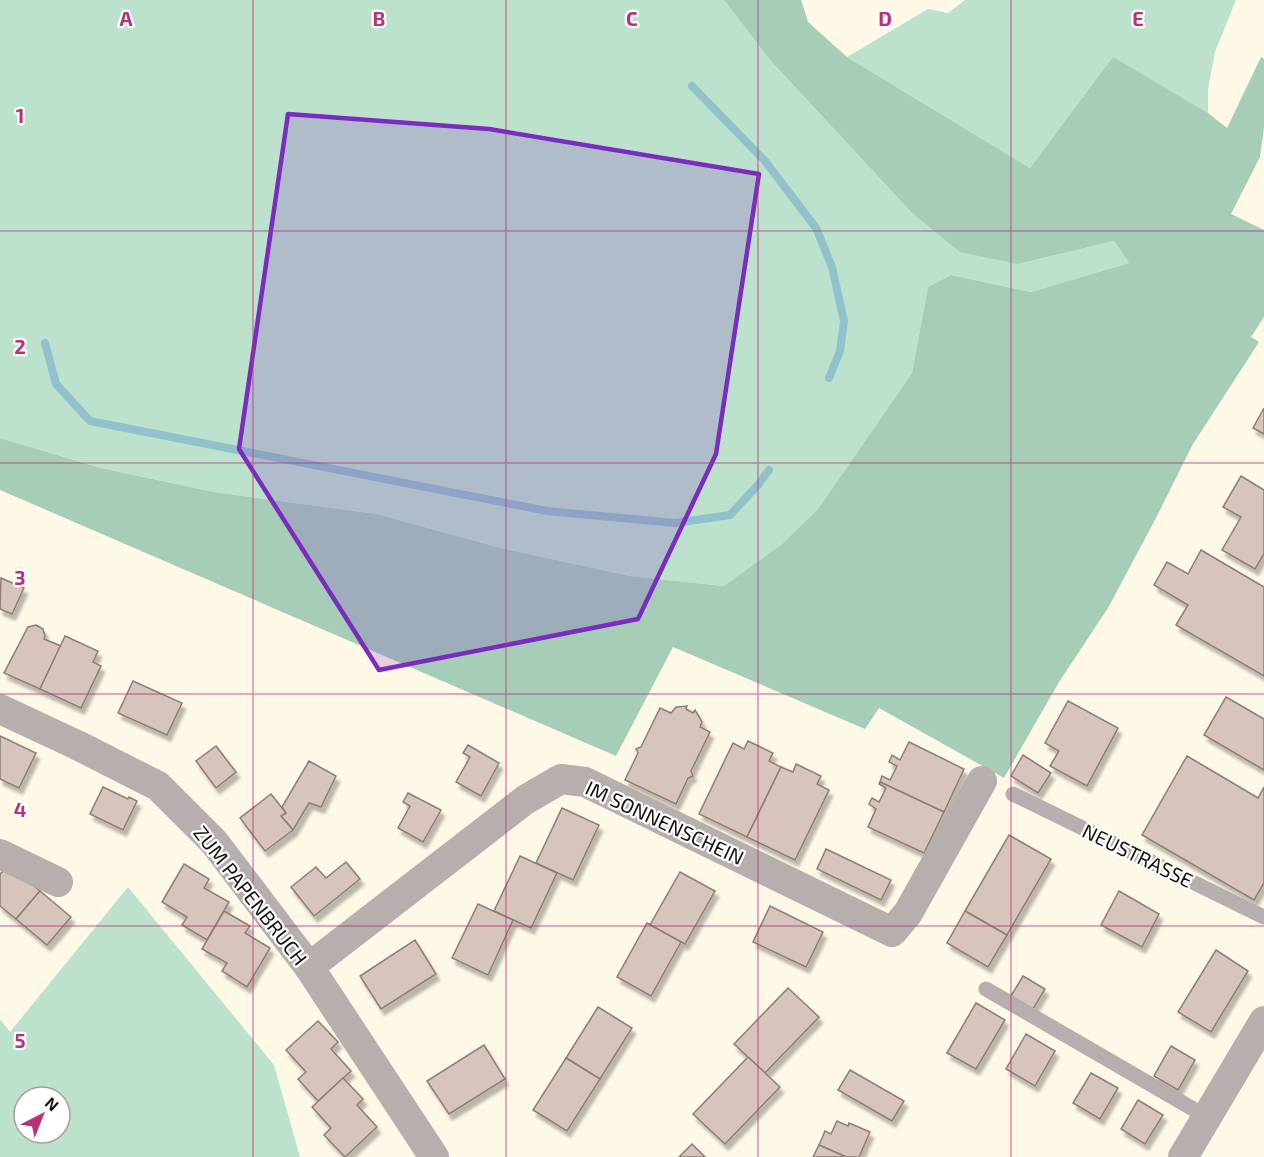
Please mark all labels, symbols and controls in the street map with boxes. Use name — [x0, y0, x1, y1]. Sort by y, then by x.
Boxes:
text: A — [119, 6, 133, 30]
text: B — [373, 6, 385, 30]
text: C — [626, 6, 638, 30]
text: D — [878, 6, 892, 30]
text: E — [1132, 6, 1144, 30]
text: 1 — [16, 103, 24, 127]
text: 2 — [14, 334, 26, 358]
text: 3 — [14, 565, 26, 589]
street label: IM SONNENSCHEIN — [582, 775, 748, 869]
text: 4 — [14, 797, 27, 821]
street label: NEUSTRASSE — [1079, 818, 1197, 892]
street label: ZUM PAPENBRUCH — [189, 821, 313, 969]
text: 5 — [14, 1028, 26, 1052]
north arrow — [12, 1085, 72, 1145]
text: N — [42, 1093, 63, 1114]

